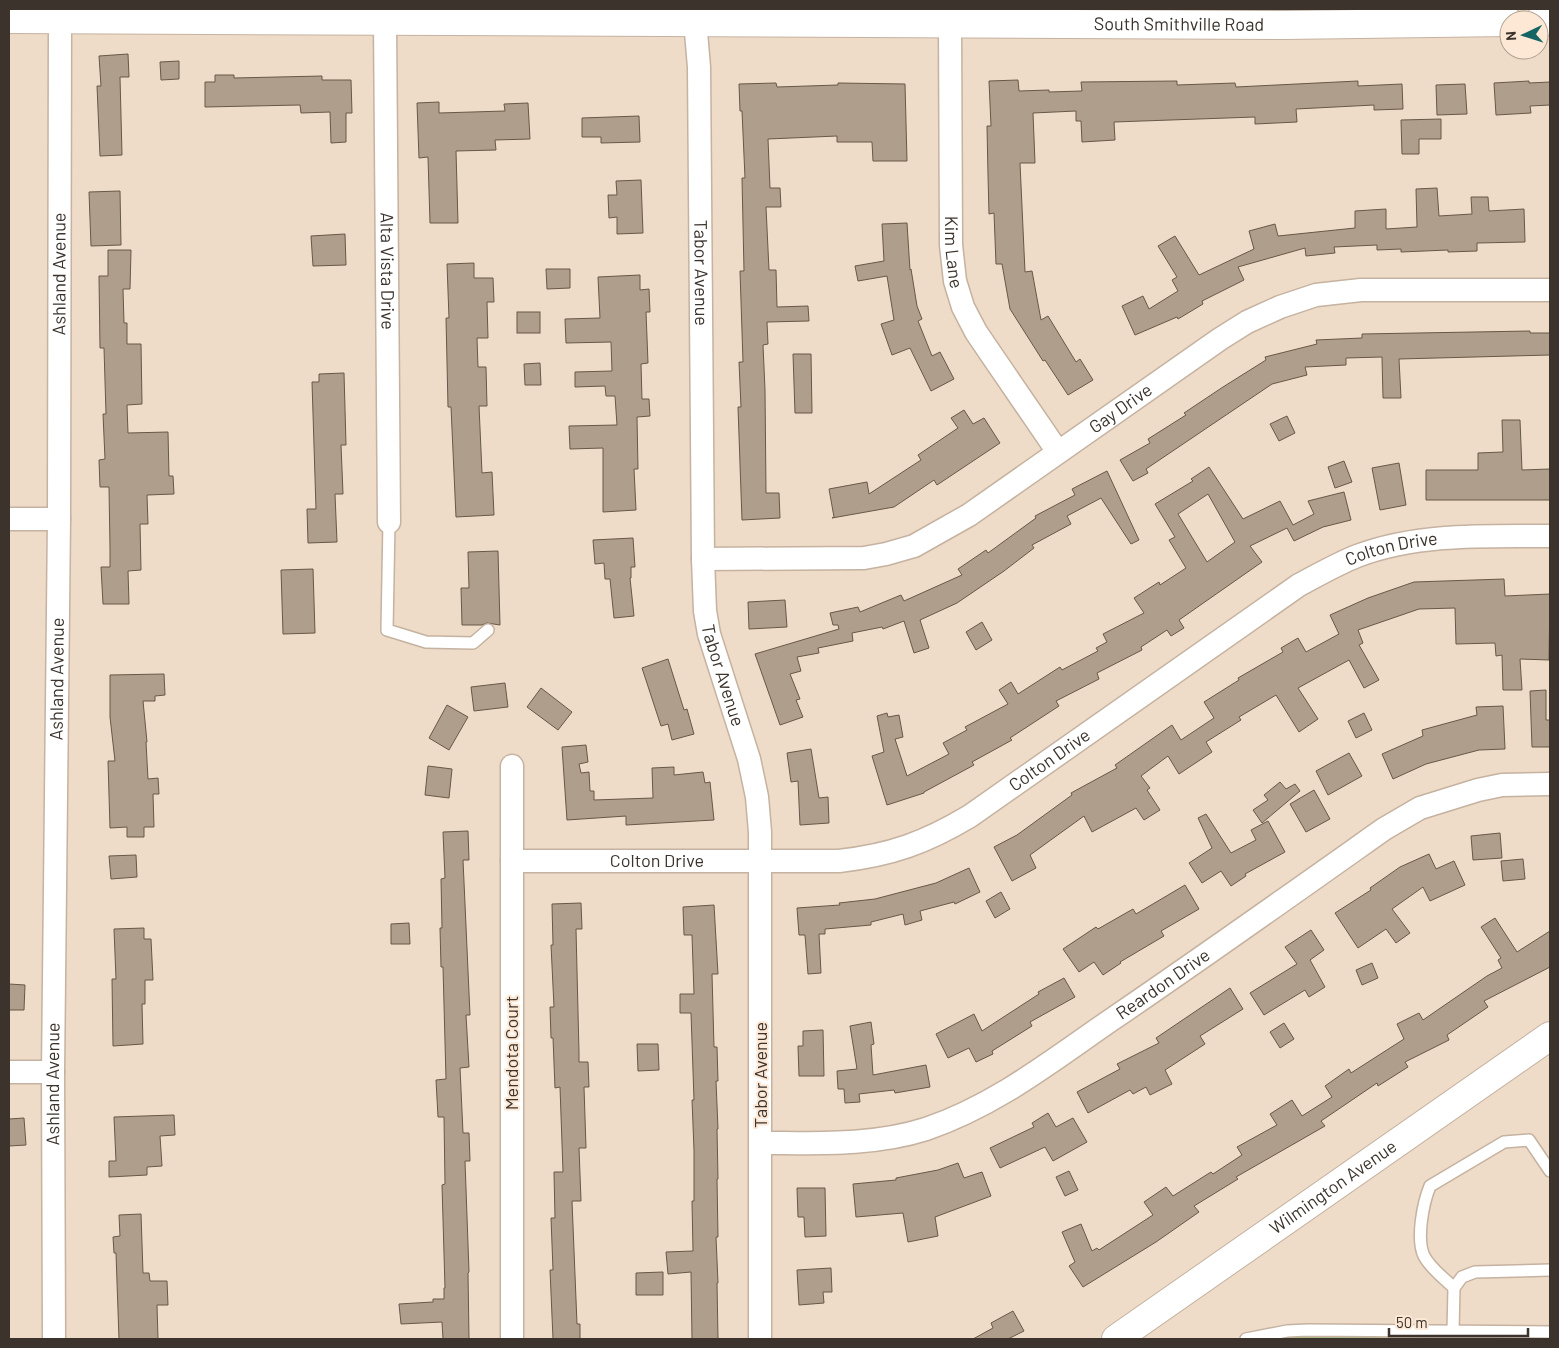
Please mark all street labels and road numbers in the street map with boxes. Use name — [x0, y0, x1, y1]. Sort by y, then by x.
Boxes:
street label: South Smithville Road — [1094, 12, 1264, 35]
street label: Alta Vista Drive — [377, 212, 399, 330]
street label: Ashland Avenue — [47, 213, 70, 336]
street label: Kim Lane — [941, 216, 969, 291]
street label: Tabor Avenue — [690, 220, 713, 326]
street label: Gay Drive — [1084, 378, 1156, 437]
street label: Colton Drive — [1341, 527, 1439, 570]
street label: Ashland Avenue — [45, 617, 68, 741]
street label: Tabor Avenue — [697, 622, 750, 729]
street label: Colton Drive — [1004, 723, 1094, 795]
street label: Colton Drive — [610, 849, 704, 871]
street label: Reardon Drive — [1111, 943, 1214, 1023]
street label: Mendota Court — [500, 996, 522, 1110]
street label: Ashland Avenue — [41, 1022, 64, 1146]
street label: Tabor Avenue — [749, 1022, 771, 1128]
street label: Wilmington Avenue — [1265, 1135, 1401, 1238]

